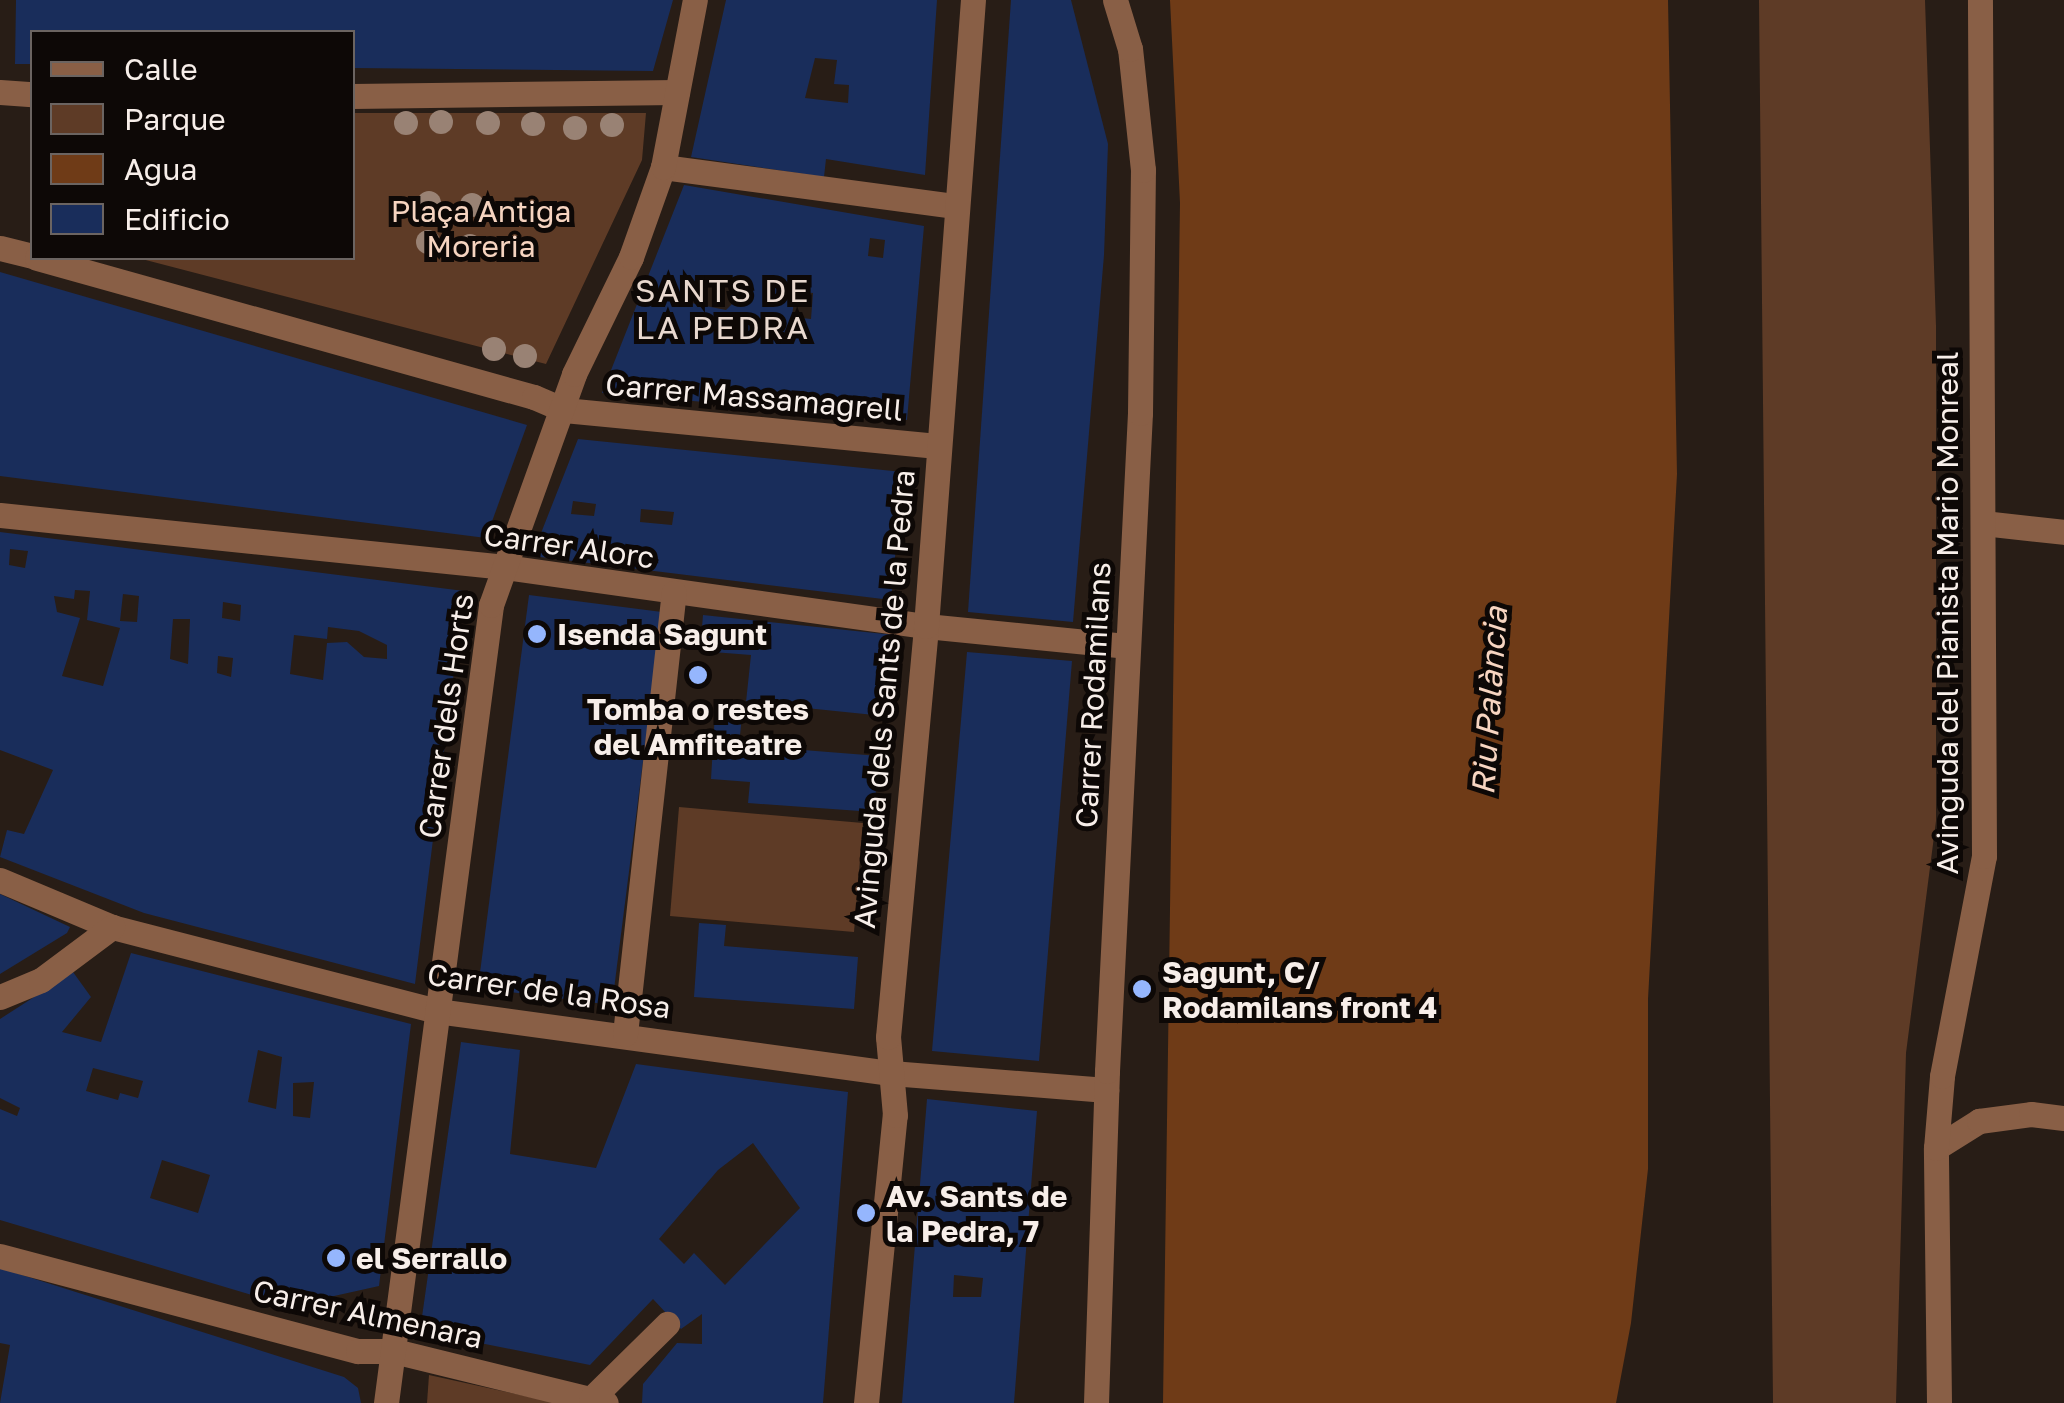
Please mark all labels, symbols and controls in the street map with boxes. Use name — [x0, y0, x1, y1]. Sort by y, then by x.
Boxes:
legend — [30, 30, 355, 260]
text: Calle — [124, 51, 198, 87]
text: Parque — [124, 101, 226, 137]
text: Agua — [124, 151, 197, 187]
park label: Plaça Antiga Moreria — [391, 193, 571, 264]
text: Edificio — [124, 201, 230, 237]
district label: SANTS DE LA PEDRA — [635, 272, 811, 347]
street label: Avinguda del Pianista Mario Monreal — [1929, 351, 1965, 875]
street label: Carrer Massamagrell — [604, 366, 904, 428]
street label: Avinguda dels Sants de la Pedra — [846, 468, 922, 930]
street label: Carrer Alorc — [482, 516, 656, 576]
street label: Carrer Rodamilans — [1068, 561, 1118, 829]
street label: Carrer dels Horts — [411, 591, 481, 841]
water label: Riu Palància — [1463, 606, 1515, 796]
place label: Isenda Sagunt — [557, 616, 767, 652]
marker: Isenda Sagunt — [526, 623, 548, 645]
marker: Tomba o restes del Amfiteatre — [687, 664, 709, 686]
place label: Tomba o restes del Amfiteatre — [587, 691, 809, 762]
place label: Sagunt, C/ Rodamilans front 4 — [1162, 954, 1437, 1024]
street label: Carrer de la Rosa — [425, 956, 673, 1026]
marker: Sagunt, C/ Rodamilans front 4 — [1131, 978, 1153, 1000]
place label: Av. Sants de la Pedra, 7 — [886, 1178, 1067, 1248]
marker: Av. Sants de la Pedra, 7 — [855, 1202, 877, 1224]
place label: el Serrallo — [356, 1240, 507, 1276]
marker: el Serrallo — [325, 1247, 347, 1269]
street label: Carrer Almenara — [250, 1272, 486, 1356]

